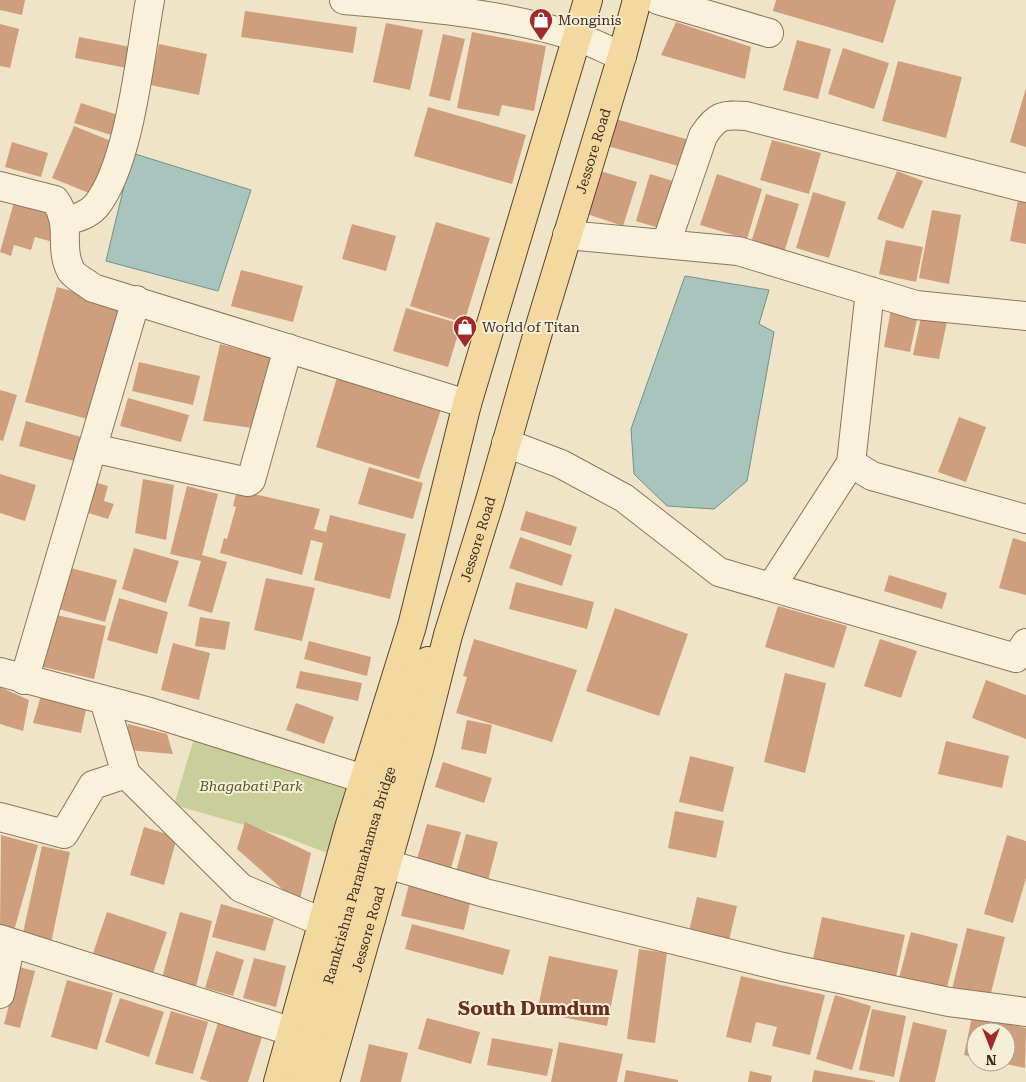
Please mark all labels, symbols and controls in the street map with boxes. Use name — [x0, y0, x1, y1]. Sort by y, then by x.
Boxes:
shop icon: Monginis — [528, 7, 554, 41]
place label: Monginis — [558, 12, 622, 28]
street label: Jessore Road — [573, 106, 614, 196]
shop icon: World of Titan — [452, 314, 478, 348]
place label: World of Titan — [482, 319, 580, 335]
street label: Jessore Road — [457, 495, 499, 584]
street label: Ramkrishna Paramahamsa Bridge — [320, 764, 398, 986]
park label: Bhagabati Park — [198, 778, 303, 794]
street label: Jessore Road — [349, 884, 388, 974]
district label: South Dumdum — [458, 997, 611, 1020]
north arrow — [966, 1022, 1016, 1072]
text: N — [985, 1052, 996, 1068]

